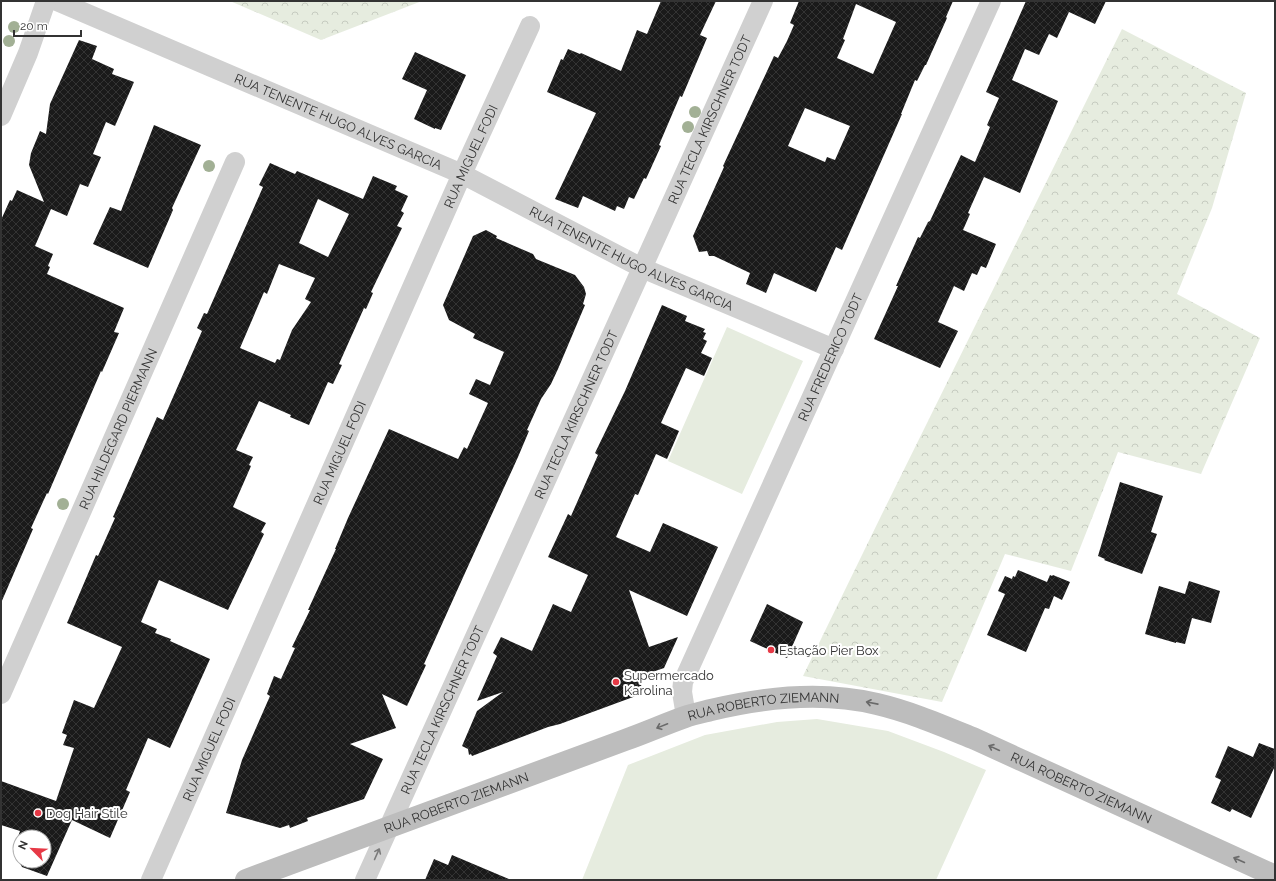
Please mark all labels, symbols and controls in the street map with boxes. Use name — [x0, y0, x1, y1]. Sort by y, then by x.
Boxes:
scale bar — [14, 12, 81, 38]
text: 20 m — [20, 19, 48, 33]
street label: RUA TECLA KIRSCHNER TODT — [665, 33, 754, 206]
street label: RUA TENENTE HUGO ALVES GARCIA — [232, 70, 445, 172]
street label: RUA MIGUEL FODI — [441, 102, 500, 210]
street label: RUA TENENTE HUGO ALVES GARCIA — [527, 203, 736, 313]
street label: RUA FREDERICO TODT — [795, 291, 865, 423]
street label: RUA TECLA KIRSCHNER TODT — [531, 328, 620, 501]
street label: RUA HILDEGARD PIERMANN — [76, 346, 160, 511]
street label: RUA MIGUEL FODI — [310, 399, 369, 507]
street label: RUA TECLA KIRSCHNER TODT — [397, 623, 487, 796]
place label: Estação Pier Box — [779, 643, 879, 658]
marker: Estação Pier Box — [766, 645, 776, 655]
place label: Supermercado Karolina — [624, 668, 714, 698]
marker: Supermercado Karolina — [611, 677, 621, 687]
street label: RUA ROBERTO ZIEMANN — [686, 689, 840, 723]
street label: RUA MIGUEL FODI — [179, 695, 238, 803]
one-way arrow — [866, 699, 879, 707]
one-way arrow — [657, 722, 669, 730]
one-way arrow — [988, 744, 1000, 751]
street label: RUA ROBERTO ZIEMANN — [1009, 749, 1154, 826]
street label: RUA ROBERTO ZIEMANN — [382, 769, 531, 836]
place label: Dog Hair Stile — [46, 806, 128, 821]
marker: Dog Hair Stile — [33, 808, 43, 818]
north arrow — [12, 829, 52, 869]
text: N — [16, 839, 31, 852]
one-way arrow — [374, 849, 381, 861]
one-way arrow — [1234, 856, 1246, 863]

